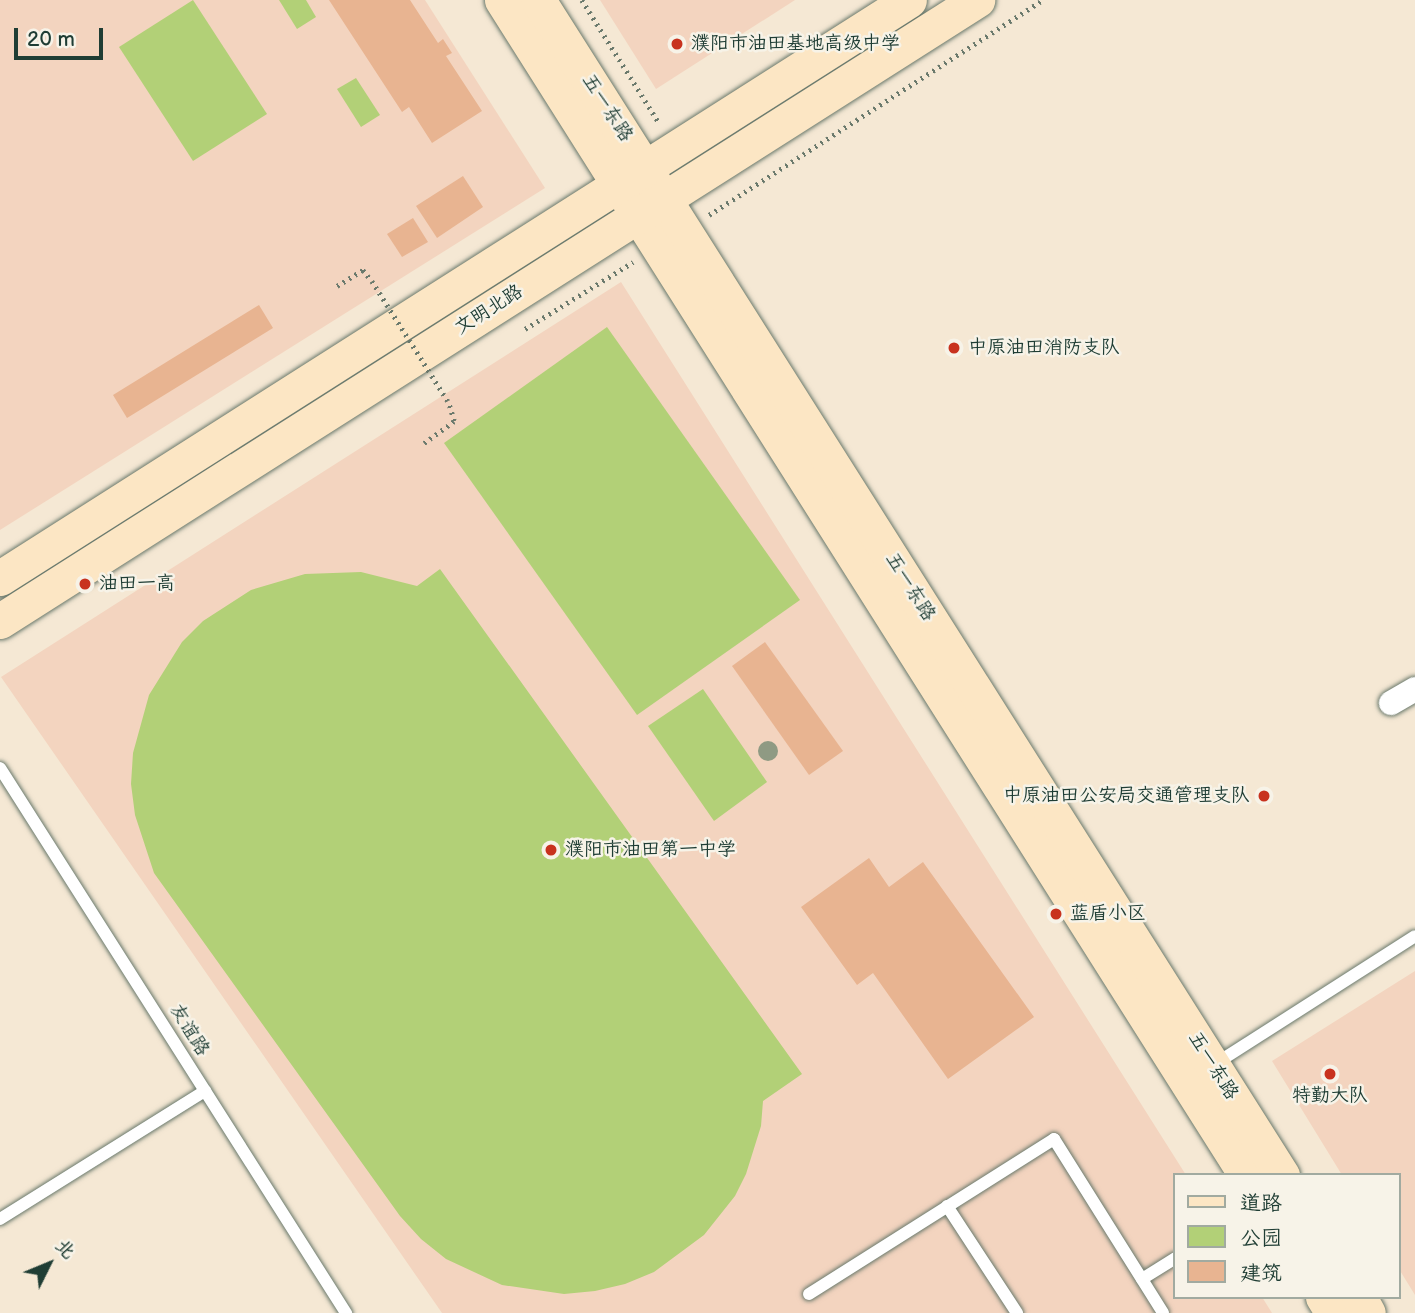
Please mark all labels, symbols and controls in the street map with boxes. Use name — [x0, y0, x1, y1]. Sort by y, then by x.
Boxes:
scale bar — [18, 14, 107, 58]
text: 20 m — [27, 27, 75, 52]
place label: 濮阳市油田基地高级中学 — [691, 33, 900, 55]
marker: 濮阳市油田基地高级中学 — [669, 36, 685, 52]
street label: 五一东路 — [577, 70, 637, 146]
street label: 文明北路 — [451, 280, 527, 340]
place label: 中原油田消防支队 — [968, 337, 1120, 359]
marker: 中原油田消防支队 — [946, 340, 962, 356]
street label: 五一东路 — [880, 549, 940, 625]
place label: 油田一高 — [99, 573, 175, 595]
marker: 油田一高 — [77, 576, 93, 592]
place label: 中原油田公安局交通管理支队 — [1003, 785, 1250, 807]
marker: 中原油田公安局交通管理支队 — [1256, 788, 1272, 804]
place label: 濮阳市油田第一中学 — [565, 839, 736, 861]
marker: 濮阳市油田第一中学 — [543, 842, 559, 858]
place label: 蓝盾小区 — [1070, 903, 1146, 925]
marker: 蓝盾小区 — [1048, 906, 1064, 922]
street label: 友谊路 — [164, 1000, 214, 1060]
street label: 五一东路 — [1183, 1028, 1243, 1104]
marker: 特勤大队 — [1322, 1066, 1338, 1082]
place label: 特勤大队 — [1292, 1085, 1368, 1107]
legend — [1174, 1173, 1401, 1299]
text: 道路 — [1240, 1191, 1282, 1216]
text: 公园 — [1240, 1226, 1282, 1251]
north arrow — [14, 1229, 84, 1299]
text: 北 — [50, 1235, 80, 1264]
text: 建筑 — [1240, 1261, 1282, 1286]

